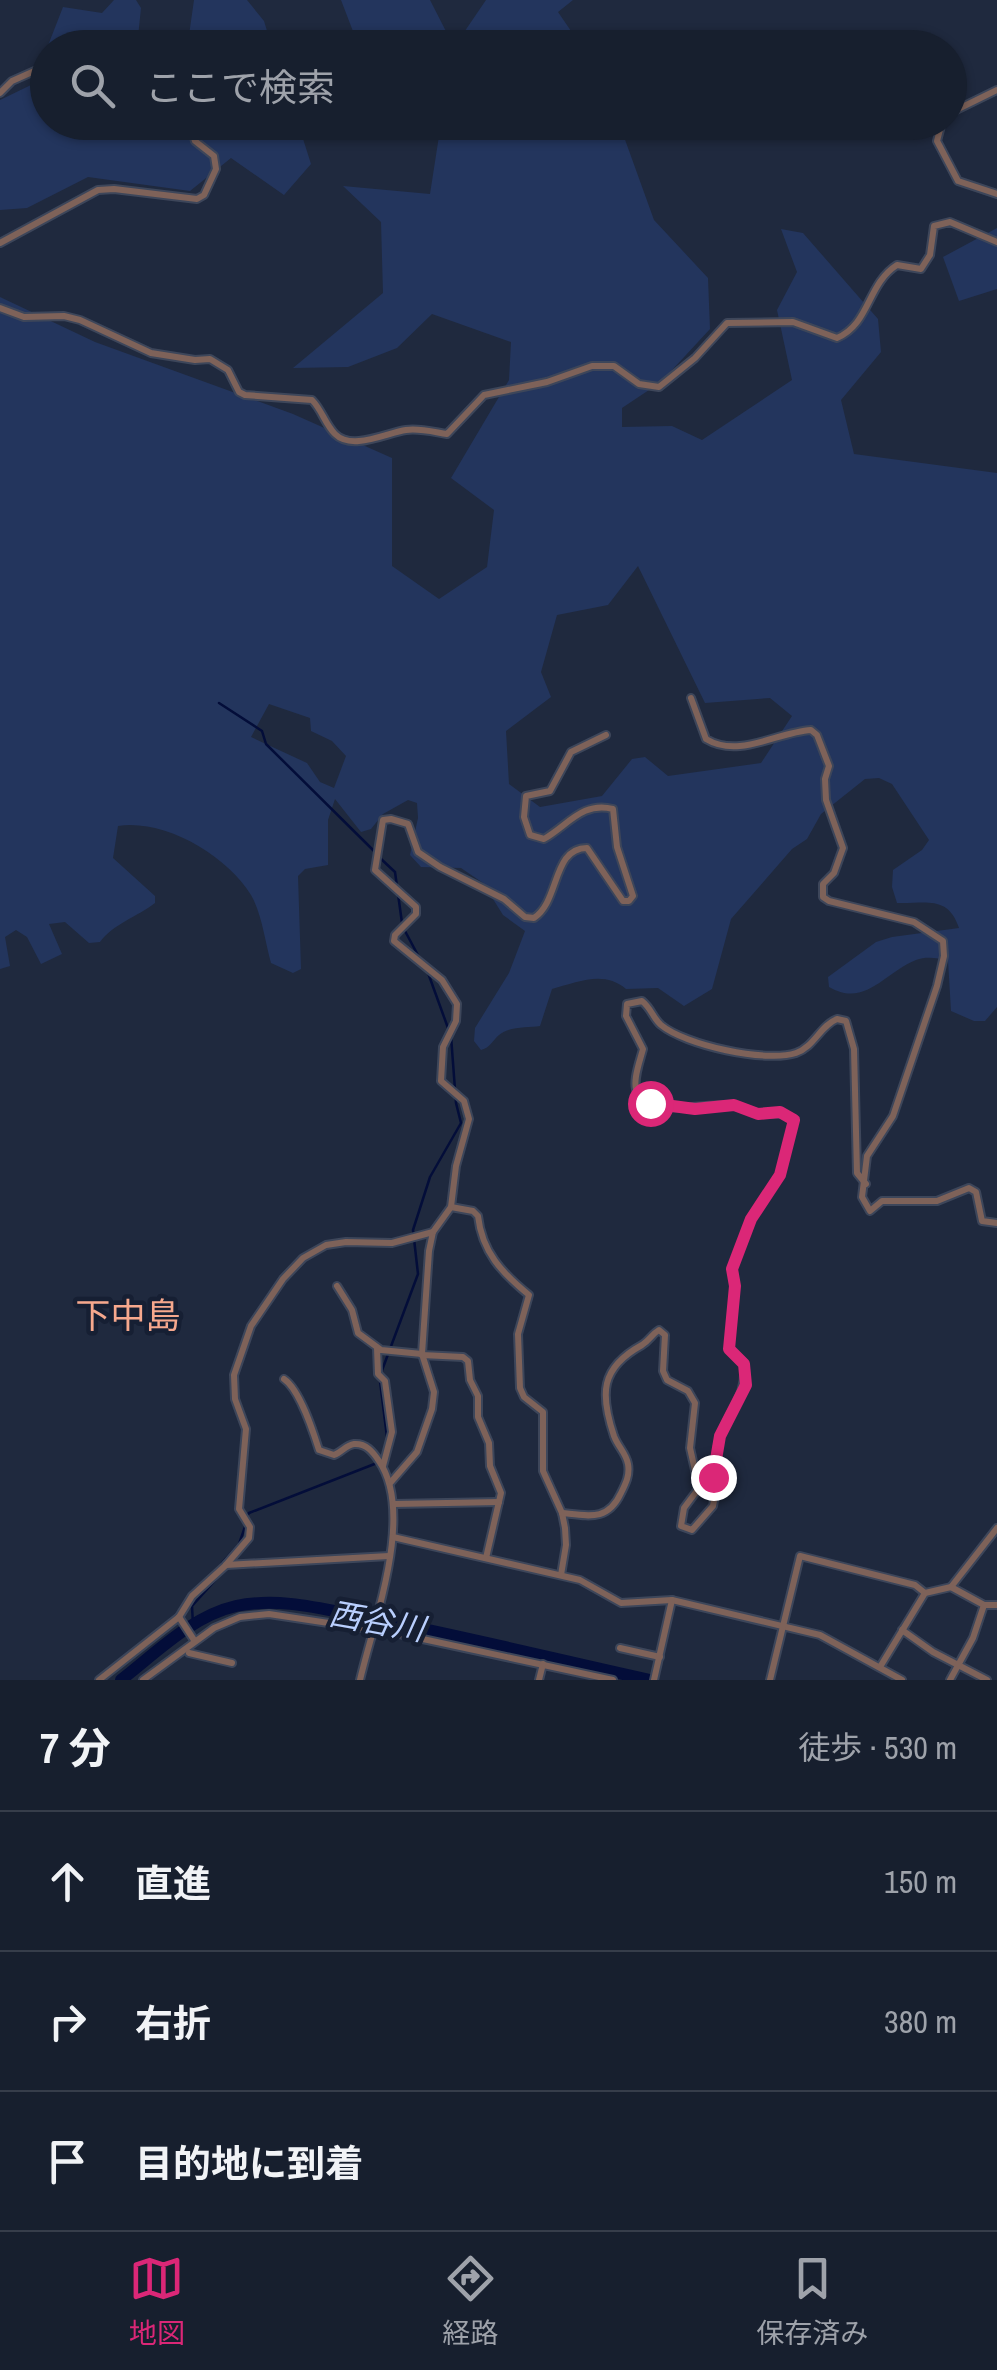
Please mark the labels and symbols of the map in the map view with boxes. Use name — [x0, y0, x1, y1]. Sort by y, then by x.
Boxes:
route start — [628, 1081, 674, 1127]
district label: 下中島 — [75, 1292, 181, 1339]
route end — [691, 1455, 737, 1501]
water label: 西谷川 — [326, 1591, 431, 1651]

